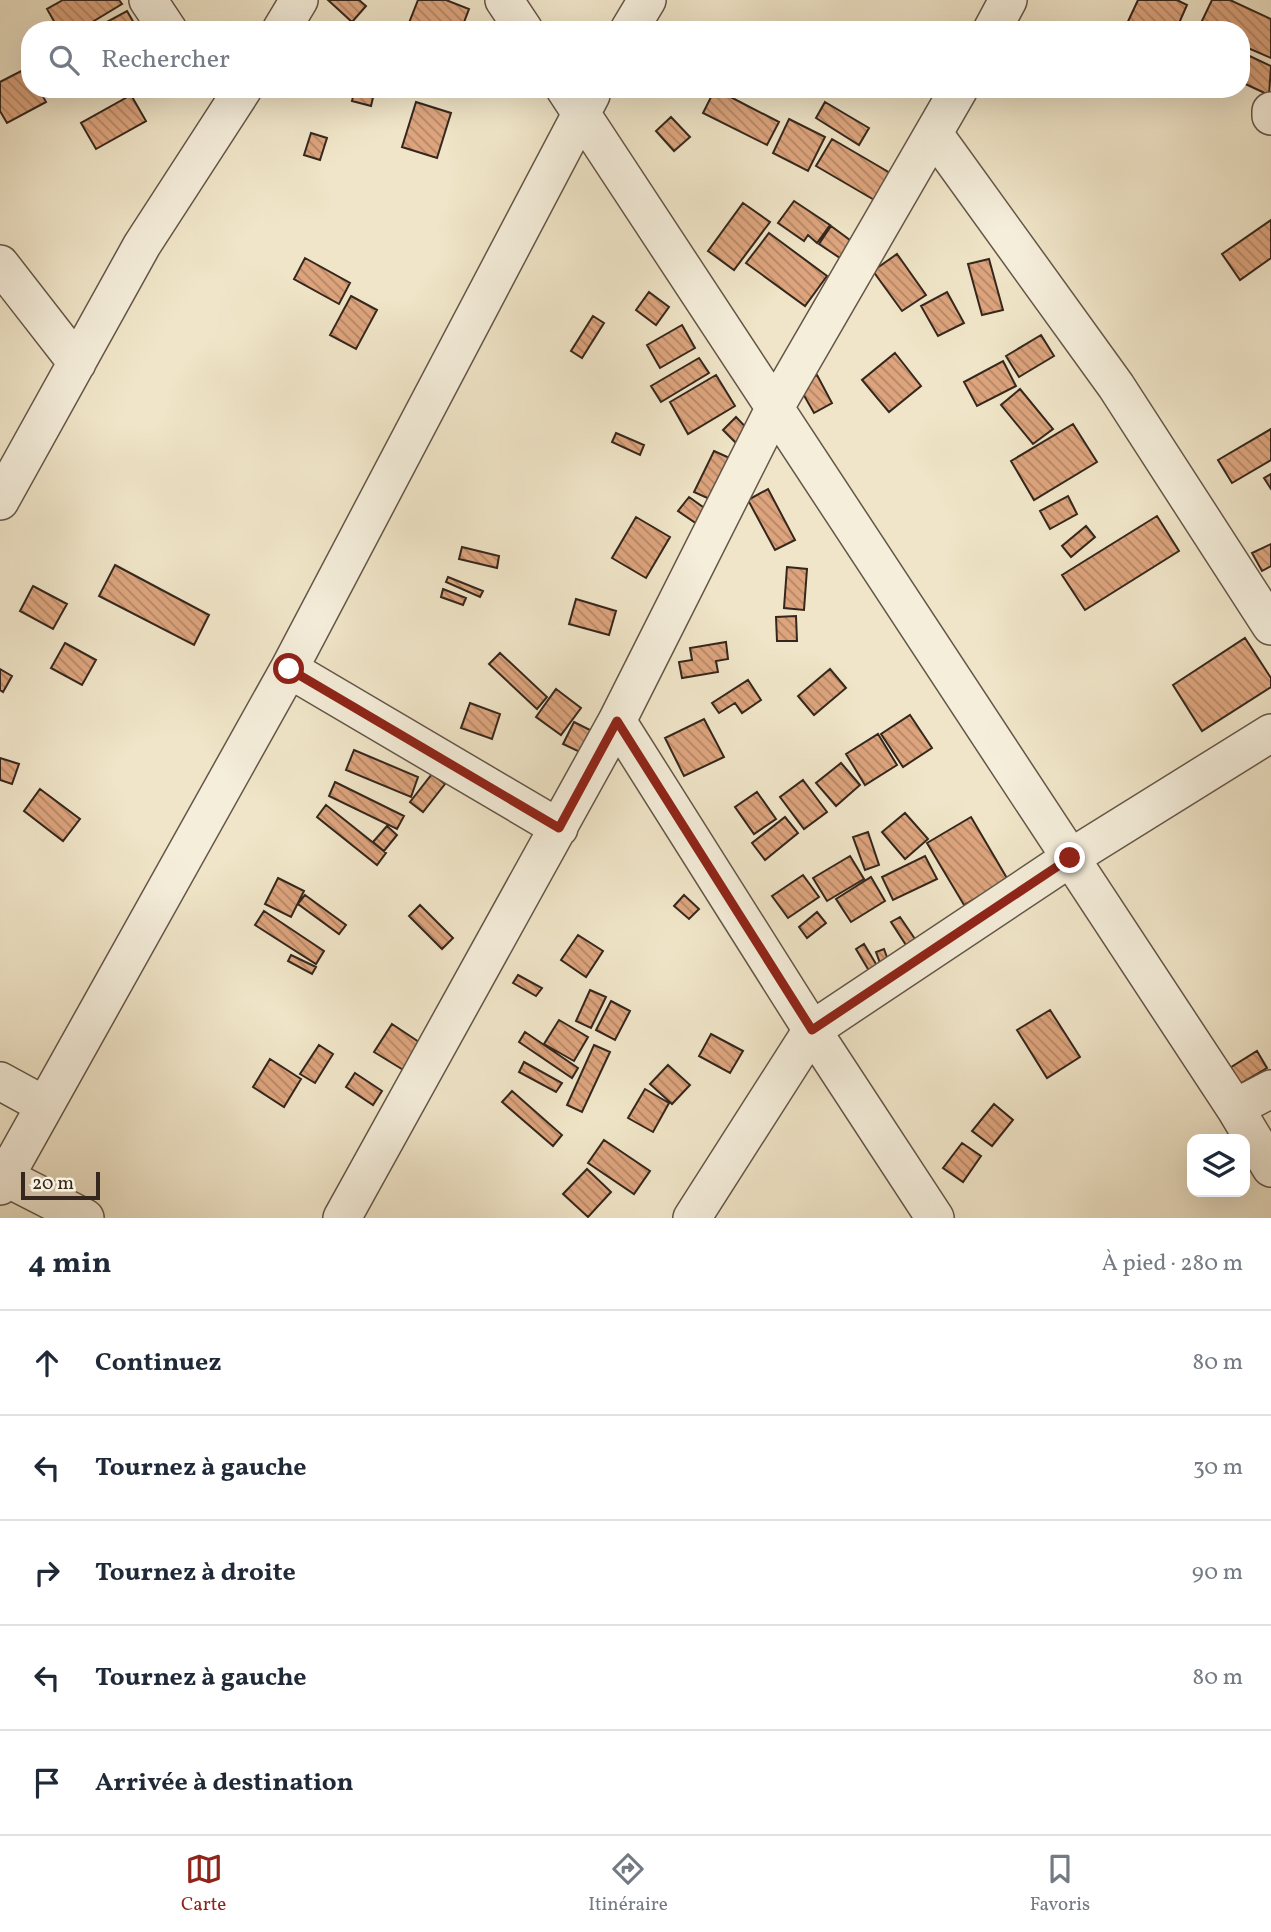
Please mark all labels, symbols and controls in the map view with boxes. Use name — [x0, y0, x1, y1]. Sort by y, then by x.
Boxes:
search box — [21, 21, 1250, 98]
icon: search — [45, 41, 83, 79]
text: Rechercher — [101, 42, 230, 78]
route start — [273, 653, 304, 684]
route end — [1054, 842, 1085, 873]
map controls — [1187, 1134, 1250, 1197]
button: layers — [1187, 1134, 1250, 1197]
scale bar — [21, 1169, 100, 1201]
text: 20 m — [32, 1171, 74, 1197]
text: 4 min — [28, 1243, 112, 1285]
text: À pied · 280 m — [1102, 1248, 1243, 1280]
icon: ahead — [28, 1344, 66, 1382]
text: Continuez — [95, 1345, 221, 1381]
text: 80 m — [1193, 1347, 1243, 1379]
icon: left — [28, 1449, 66, 1487]
text: Tournez à gauche — [95, 1450, 307, 1486]
text: 30 m — [1193, 1452, 1243, 1484]
icon: right — [28, 1554, 66, 1592]
text: Tournez à droite — [95, 1555, 296, 1591]
text: 90 m — [1192, 1557, 1243, 1589]
icon: left — [28, 1659, 66, 1697]
text: Tournez à gauche — [95, 1660, 307, 1696]
text: 80 m — [1193, 1662, 1243, 1694]
icon: arrive — [28, 1764, 66, 1802]
text: Arrivée à destination — [95, 1765, 354, 1801]
tab: Carte — [181, 1850, 226, 1918]
tab: Itinéraire — [588, 1850, 668, 1918]
tab: Favoris — [1030, 1850, 1090, 1918]

